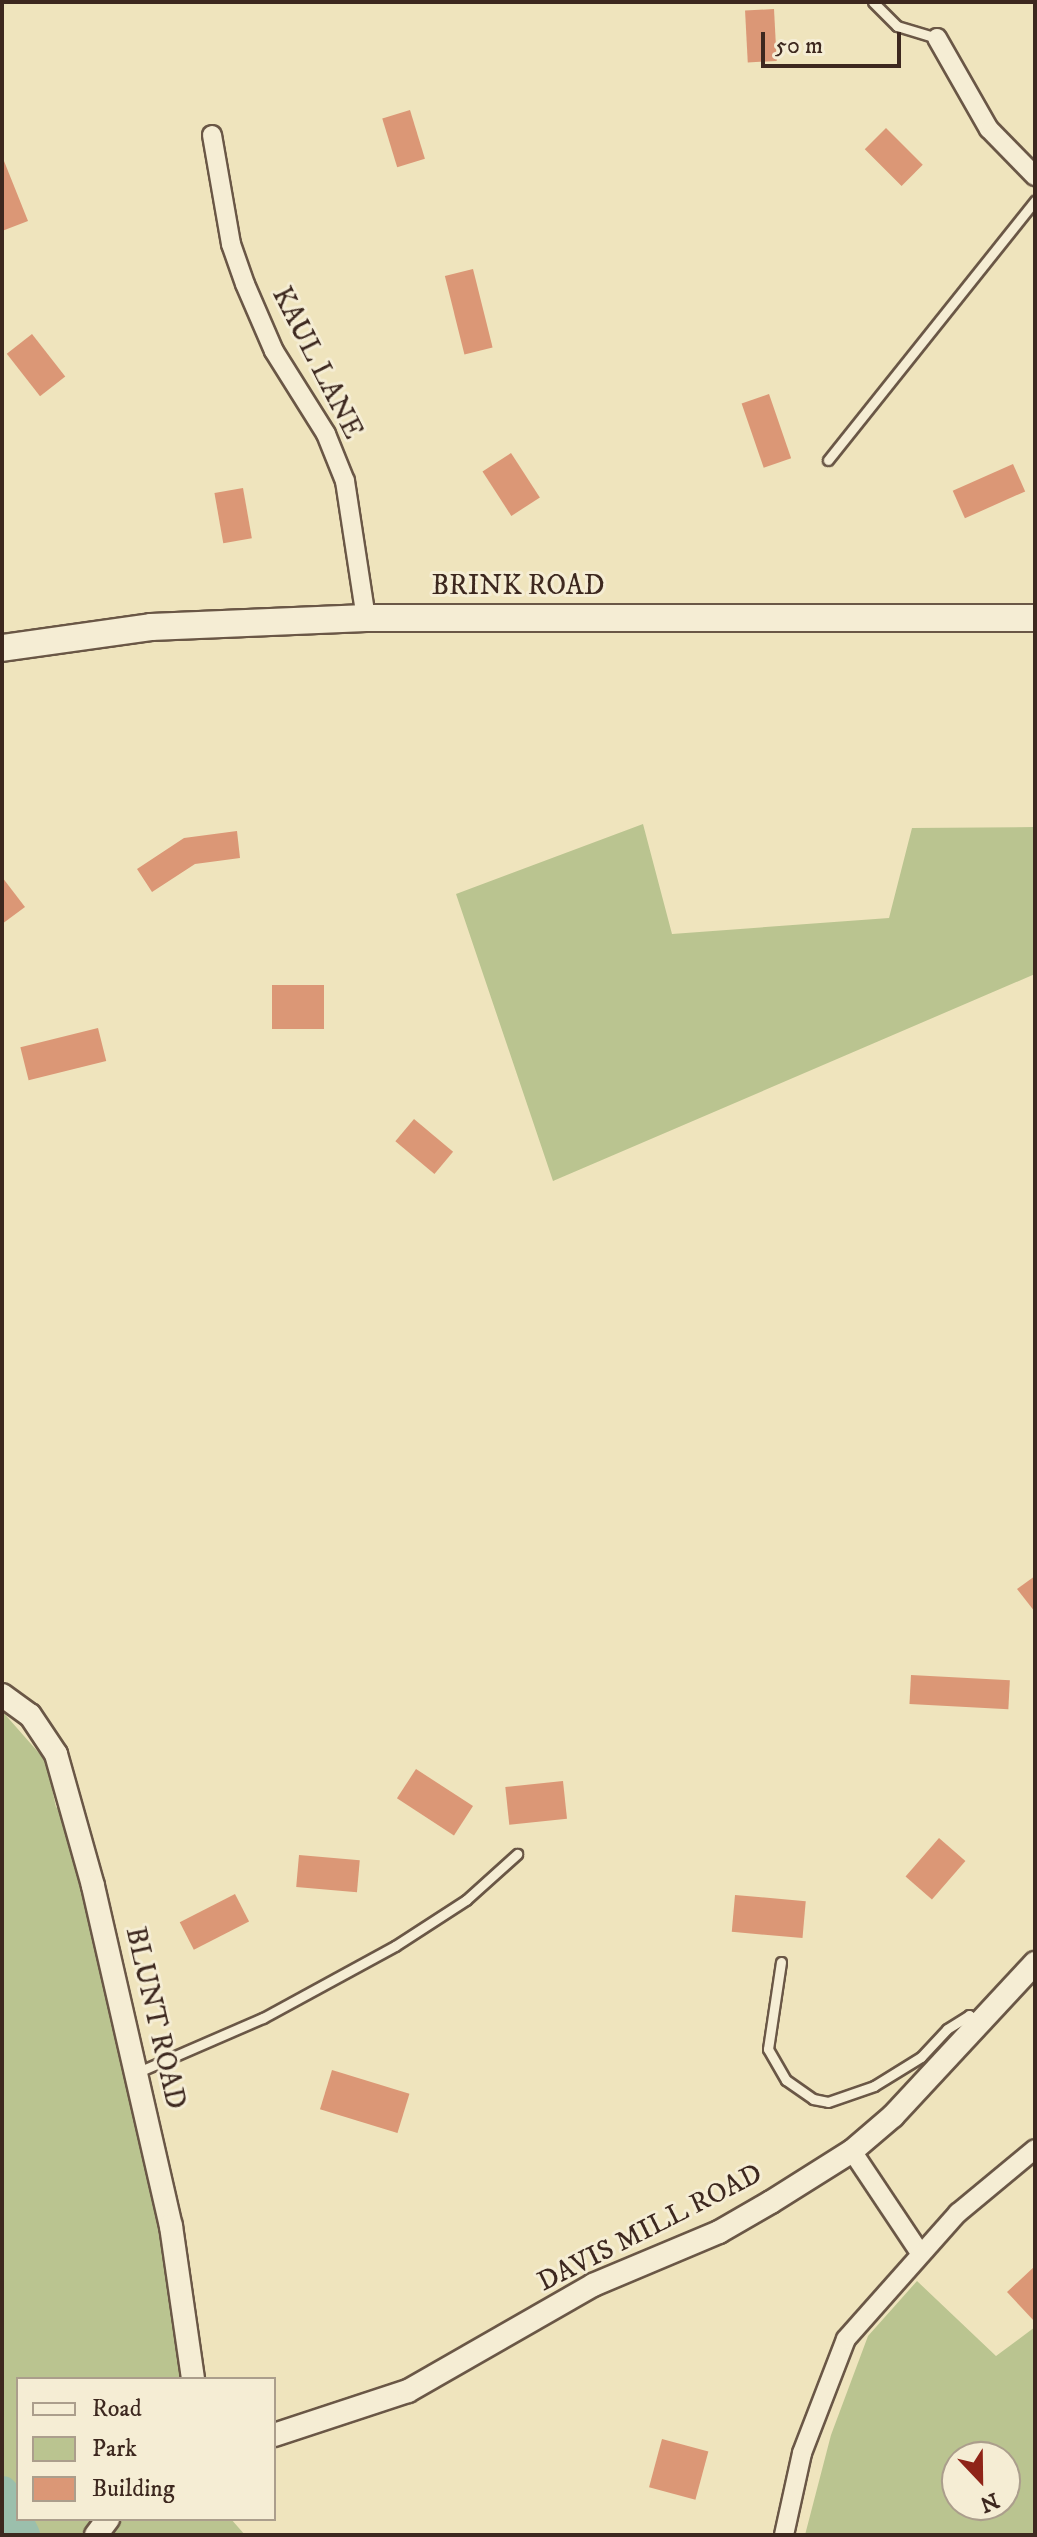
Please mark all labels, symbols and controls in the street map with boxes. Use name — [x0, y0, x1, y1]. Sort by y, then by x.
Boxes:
scale bar — [765, 16, 905, 66]
text: 50 m — [775, 31, 823, 61]
street label: KAUL LANE — [264, 281, 370, 445]
street label: BRINK ROAD — [431, 569, 605, 603]
street label: BLUNT ROAD — [118, 1924, 192, 2112]
street label: DAVIS MILL ROAD — [532, 2157, 768, 2299]
legend — [16, 2377, 276, 2521]
text: Road — [92, 2394, 142, 2424]
text: Park — [92, 2434, 137, 2464]
north arrow — [941, 2441, 1021, 2521]
text: Building — [92, 2474, 175, 2504]
text: N — [976, 2486, 1003, 2518]

